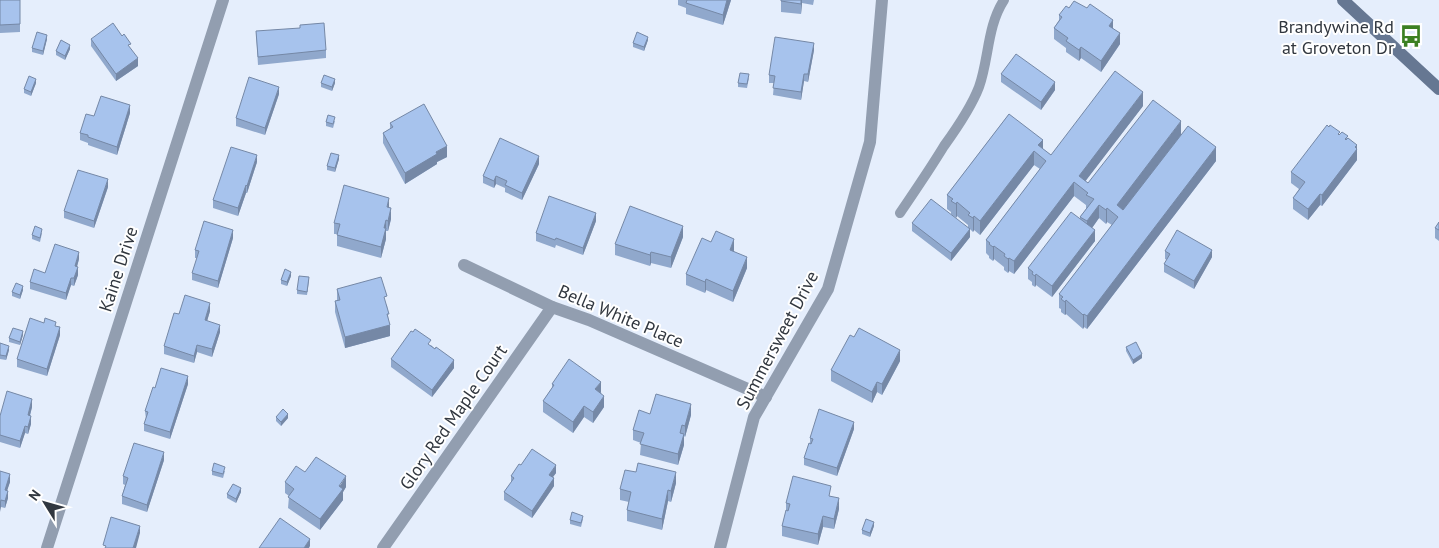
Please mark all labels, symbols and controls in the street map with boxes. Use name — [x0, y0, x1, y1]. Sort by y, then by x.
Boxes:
place label: Brandywine Rd at Groveton Dr — [1278, 15, 1394, 59]
bus stop icon: Brandywine Rd at Groveton Dr — [1398, 23, 1424, 49]
street label: Kaine Drive — [93, 223, 143, 315]
street label: Summersweet Drive — [731, 267, 823, 413]
street label: Bella White Place — [555, 279, 687, 353]
street label: Glory Red Maple Court — [394, 340, 512, 494]
north arrow — [20, 478, 70, 528]
text: N — [25, 486, 45, 504]

